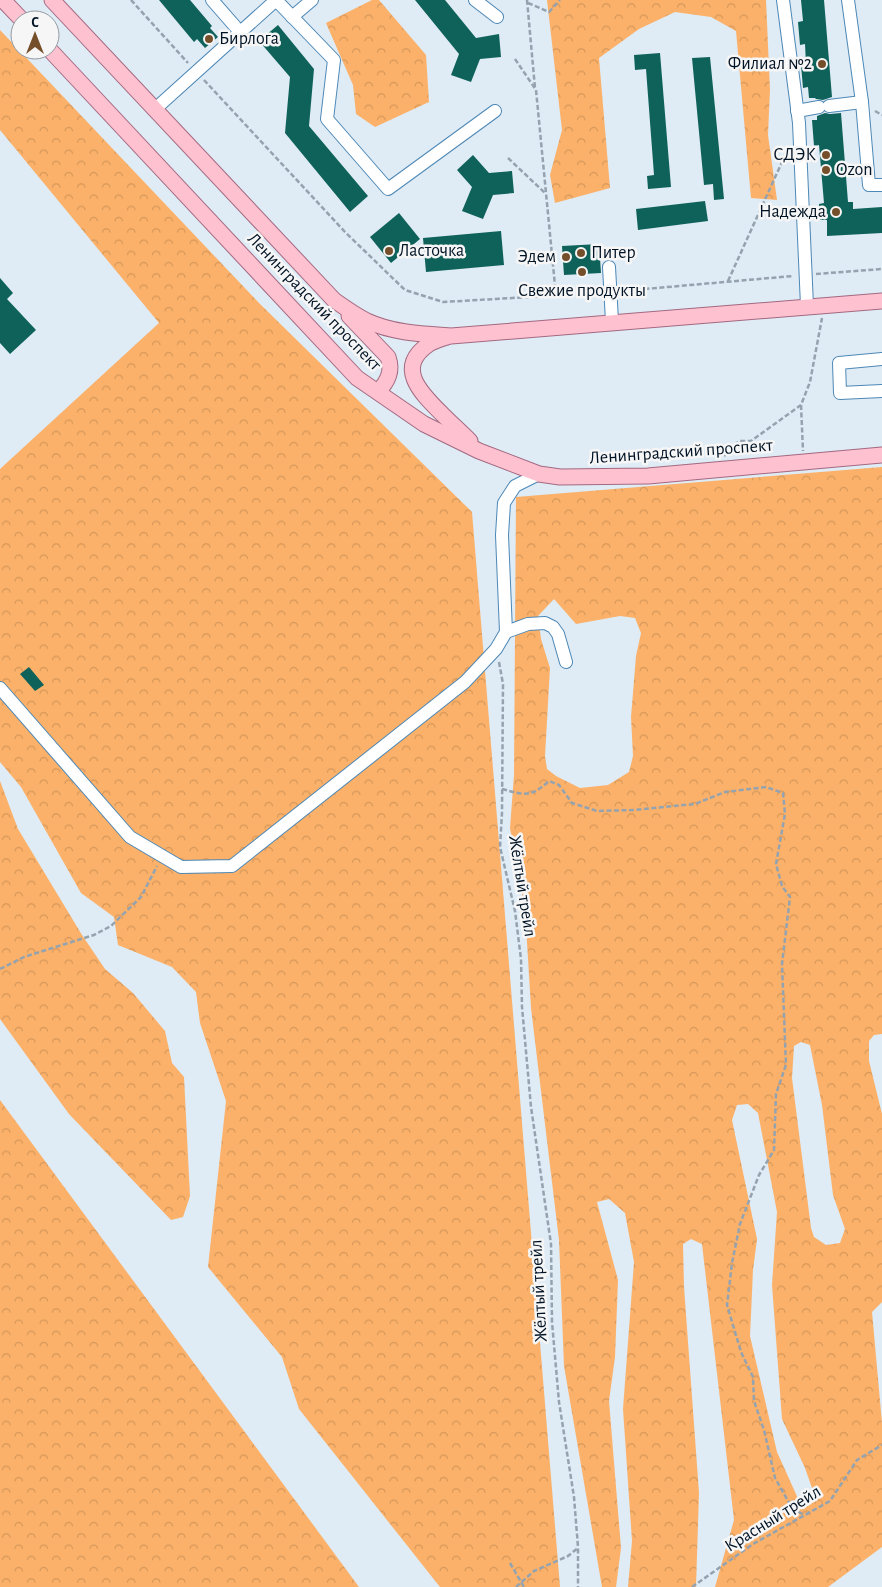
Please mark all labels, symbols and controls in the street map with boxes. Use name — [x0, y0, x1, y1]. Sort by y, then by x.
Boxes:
north arrow — [10, 10, 60, 60]
text: С — [31, 16, 39, 30]
place label: Бирлога — [219, 30, 279, 48]
marker: Бирлога — [203, 33, 215, 45]
place label: Филиал №2 — [728, 55, 812, 73]
marker: Филиал №2 — [816, 58, 828, 70]
place label: СДЭК — [773, 146, 817, 164]
marker: СДЭК — [820, 149, 832, 161]
place label: Ozon — [836, 161, 873, 179]
marker: Ozon — [820, 164, 832, 176]
place label: Надежда — [759, 203, 826, 221]
marker: Надежда — [830, 206, 842, 218]
street label: Ленинградский проспект — [244, 230, 385, 375]
place label: Ласточка — [399, 242, 464, 260]
place label: Питер — [591, 244, 636, 262]
marker: Ласточка — [383, 245, 395, 257]
marker: Питер — [575, 247, 587, 259]
place label: Эдем — [517, 248, 556, 266]
marker: Эдем — [560, 251, 572, 263]
marker: Свежие продукты — [576, 266, 588, 278]
place label: Свежие продукты — [518, 282, 646, 300]
street label: Ленинградский проспект — [589, 437, 774, 467]
street label: Жёлтый трейл — [505, 834, 539, 938]
street label: Жёлтый трейл — [527, 1239, 551, 1343]
street label: Красный трейл — [722, 1482, 824, 1556]

